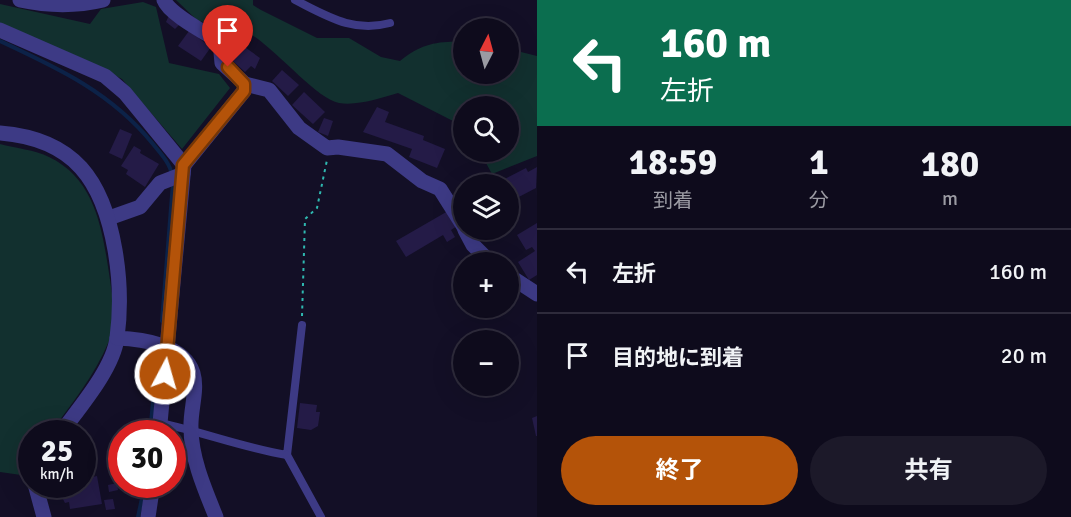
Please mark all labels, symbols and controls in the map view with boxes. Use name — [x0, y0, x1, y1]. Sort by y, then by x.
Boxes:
pin — [202, 5, 253, 67]
icon: arrive — [211, 14, 244, 47]
north arrow — [453, 18, 519, 84]
map controls — [453, 18, 519, 396]
text: 160 m — [660, 18, 771, 69]
icon: left — [561, 24, 639, 102]
text: 左折 — [660, 75, 714, 108]
button: search — [453, 96, 519, 162]
text: 18:59 — [629, 140, 717, 185]
text: 1 — [809, 140, 829, 185]
text: 180 — [921, 142, 979, 187]
button: layers — [453, 174, 519, 240]
text: m — [942, 186, 958, 211]
text: 到着 — [653, 188, 693, 213]
text: 分 — [809, 188, 829, 213]
button: + — [453, 252, 519, 318]
icon: left — [561, 255, 594, 288]
text: 160 m — [989, 258, 1047, 285]
text: 左折 — [612, 260, 656, 287]
button: − — [453, 330, 519, 396]
icon: arrive — [561, 339, 594, 372]
position arrow — [133, 342, 197, 406]
text: 20 m — [1001, 342, 1047, 369]
text: 目的地に到着 — [612, 344, 744, 371]
speed limit sign: 30 — [108, 420, 186, 498]
text: 25 — [41, 433, 73, 470]
button: 終了 — [561, 436, 798, 505]
button: 共有 — [810, 436, 1047, 505]
text: km/h — [40, 465, 74, 483]

